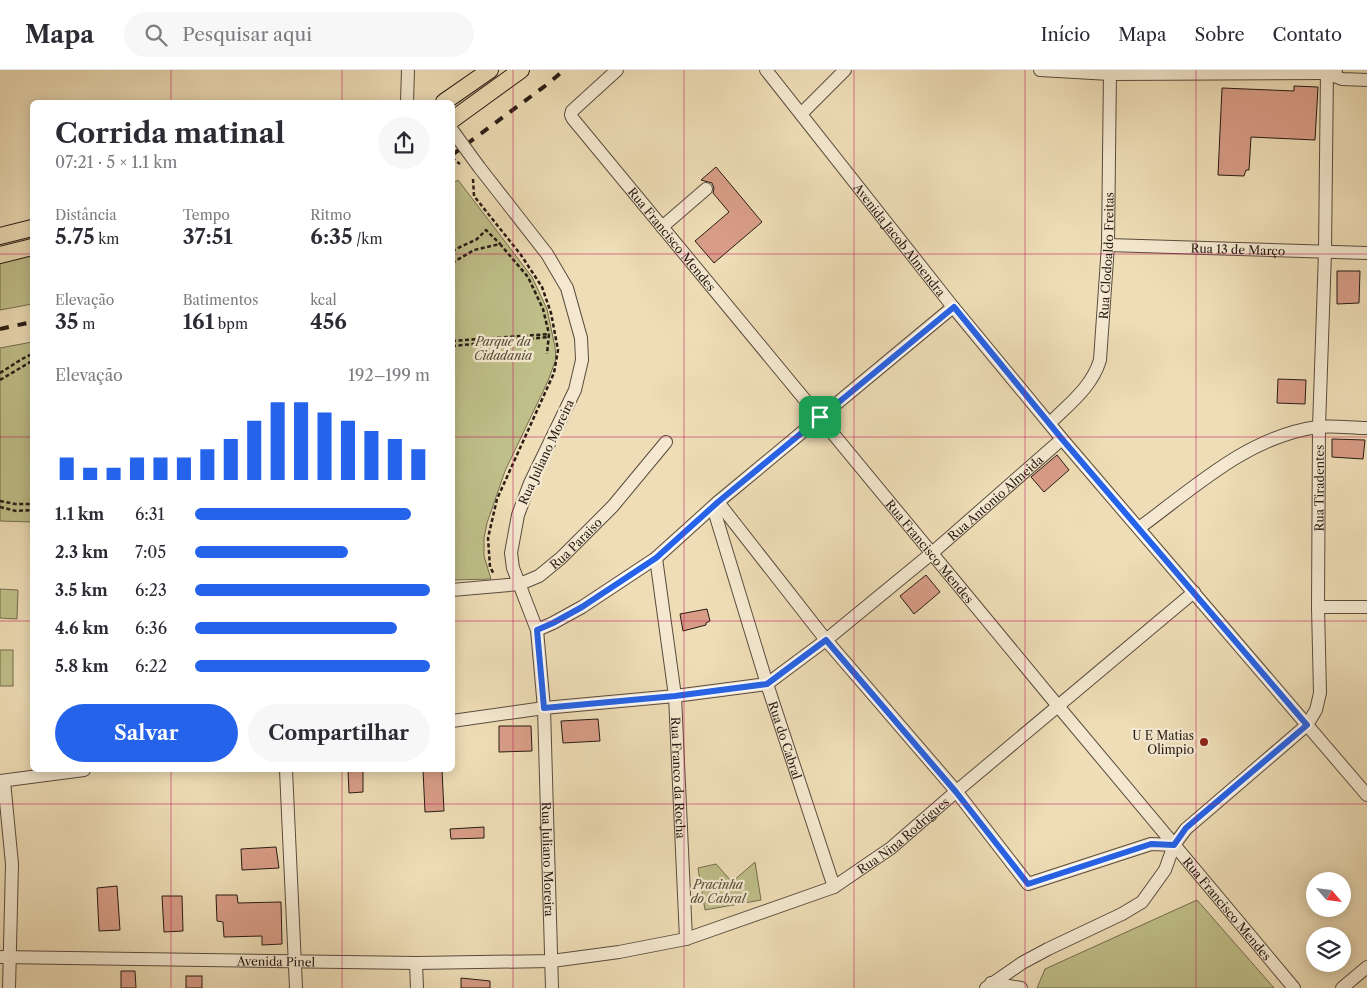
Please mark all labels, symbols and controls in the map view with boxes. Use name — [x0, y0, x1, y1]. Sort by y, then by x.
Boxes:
search box — [124, 12, 474, 57]
text: Mapa — [25, 20, 94, 49]
icon: search — [142, 21, 170, 49]
text: Pesquisar aqui — [182, 23, 312, 46]
text: Início — [1041, 24, 1090, 46]
text: Mapa — [1118, 24, 1166, 46]
text: Sobre — [1194, 24, 1245, 46]
text: Contato — [1273, 24, 1342, 46]
text: Corrida matinal — [55, 116, 285, 150]
button: share — [378, 117, 430, 169]
text: 07:21 · 5 × 1.1 km — [55, 152, 178, 172]
street label: Avenida Jacob Almendra — [850, 179, 949, 300]
street label: Rua Francisco Mendes — [625, 184, 719, 294]
street label: Rua Clodoaldo Freitas — [1095, 192, 1116, 320]
text: Distância — [55, 206, 117, 224]
text: Tempo — [183, 206, 230, 224]
text: Ritmo — [310, 206, 351, 224]
text: 5.75 — [55, 224, 95, 249]
text: 37:51 — [183, 224, 233, 249]
text: 6:35 — [310, 224, 353, 249]
text: km — [95, 230, 119, 248]
text: /km — [353, 230, 383, 248]
street label: Rua 13 de Março — [1190, 240, 1286, 258]
text: Elevação — [55, 291, 114, 309]
text: Batimentos — [183, 291, 258, 309]
text: kcal — [310, 291, 337, 309]
text: 35 — [55, 309, 78, 334]
text: 161 — [183, 309, 214, 334]
text: 456 — [310, 309, 347, 334]
text: m — [78, 315, 95, 333]
text: bpm — [214, 315, 248, 333]
park label: Parque da Cidadania — [474, 334, 532, 363]
text: Elevação — [55, 365, 123, 385]
text: 192–199 m — [348, 365, 430, 385]
street label: Rua Juliano Moreira — [515, 396, 577, 507]
pin — [799, 396, 841, 438]
icon: arrive — [806, 403, 834, 431]
street label: Rua Tiradentes — [1311, 445, 1326, 532]
street label: Rua Antonio Almeida — [944, 451, 1047, 543]
street label: Rua Francisco Mendes — [883, 496, 977, 606]
text: 1.1 km — [55, 504, 104, 524]
text: 6:31 — [135, 504, 164, 524]
street label: Rua Paraiso — [546, 514, 605, 572]
text: 2.3 km — [55, 542, 108, 562]
text: 7:05 — [135, 542, 166, 562]
text: 3.5 km — [55, 580, 108, 600]
text: 6:23 — [135, 580, 167, 600]
text: 4.6 km — [55, 618, 109, 638]
text: 6:36 — [135, 618, 167, 638]
text: 5.8 km — [55, 656, 109, 676]
text: 6:22 — [135, 656, 167, 676]
street label: Rua do Cabral — [766, 699, 805, 781]
button: Salvar — [55, 704, 238, 762]
button: Compartilhar — [248, 704, 430, 762]
street label: Rua Franco da Rocha — [668, 716, 689, 840]
place label: U E Matias Olimpio — [1132, 728, 1194, 757]
marker: U E Matias Olimpio — [1198, 736, 1210, 748]
street label: Rua Nina Rodrigues — [854, 794, 952, 877]
street label: Rua Juliano Moreira — [539, 802, 557, 917]
street label: Rua Francisco Mendes — [1180, 854, 1275, 963]
north arrow — [1306, 872, 1351, 918]
map controls — [1306, 872, 1351, 972]
park label: Pracinha do Cabral — [690, 877, 747, 906]
button: layers — [1306, 927, 1351, 972]
street label: Avenida Pinel — [236, 953, 316, 969]

